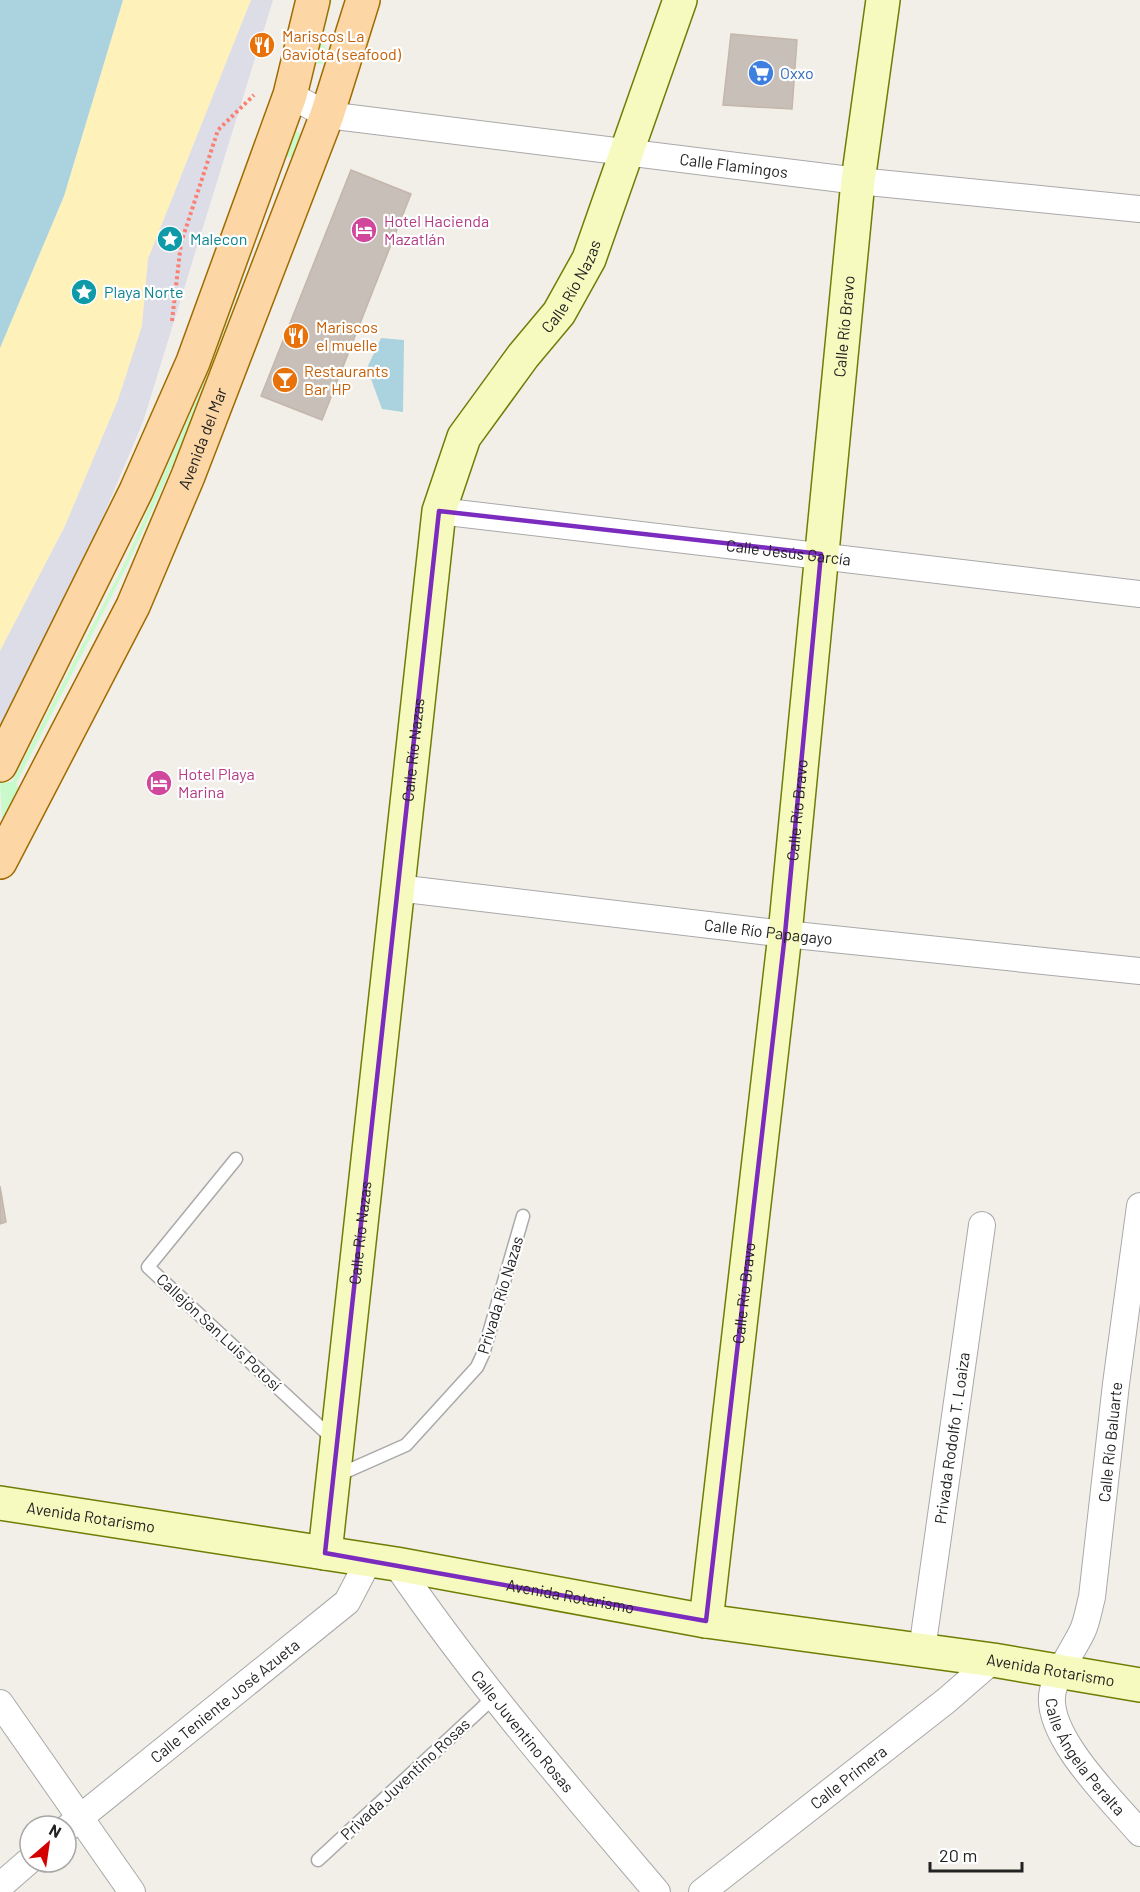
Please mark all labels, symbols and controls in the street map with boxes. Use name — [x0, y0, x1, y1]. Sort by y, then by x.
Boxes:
place label: Mariscos La Gaviota (seafood) — [282, 26, 402, 63]
restaurant icon: Mariscos La Gaviota (seafood) — [247, 30, 277, 60]
supermarket icon: Oxxo — [746, 58, 776, 88]
place label: Oxxo — [780, 63, 814, 82]
street label: Calle Flamingos — [679, 149, 789, 181]
place label: Hotel Hacienda Mazatlán — [384, 211, 489, 248]
hotel icon: Hotel Hacienda Mazatlán — [349, 215, 379, 245]
place icon: Malecon — [155, 224, 185, 254]
place label: Malecon — [190, 229, 247, 248]
street label: Calle Río Nazas — [537, 237, 604, 336]
street label: Calle Río Bravo — [829, 275, 858, 378]
place icon: Playa Norte — [69, 277, 99, 307]
place label: Playa Norte — [104, 282, 184, 301]
place label: Mariscos el muelle — [316, 317, 378, 354]
restaurant icon: Mariscos el muelle — [281, 321, 311, 351]
place label: Restaurants Bar HP — [304, 361, 389, 398]
bar icon: Restaurants Bar HP — [270, 365, 300, 395]
street label: Avenida del Mar — [174, 384, 230, 492]
street label: Calle Jesús García — [725, 535, 852, 569]
street label: Calle Río Nazas — [397, 697, 427, 803]
street label: Calle Río Bravo — [782, 758, 811, 862]
place label: Hotel Playa Marina — [178, 764, 255, 801]
hotel icon: Hotel Playa Marina — [144, 768, 174, 798]
street label: Calle Río Papagayo — [703, 914, 834, 948]
street label: Calle Río Nazas — [344, 1180, 375, 1286]
street label: Privada Río Nazas — [473, 1234, 526, 1356]
street label: Calle Río Bravo — [728, 1241, 758, 1345]
street label: Callejón San Luis Potosí — [153, 1269, 286, 1395]
street label: Privada Rodolfo T. Loaiza — [930, 1351, 973, 1525]
street label: Calle Río Baluarte — [1094, 1381, 1125, 1503]
street label: Avenida Rotarismo — [25, 1497, 157, 1536]
street label: Avenida Rotarismo — [505, 1574, 636, 1617]
street label: Calle Teniente José Azueta — [146, 1635, 303, 1766]
street label: Avenida Rotarismo — [985, 1649, 1116, 1690]
street label: Calle Juventino Rosas — [468, 1666, 578, 1796]
street label: Calle Ángela Peralta — [1043, 1697, 1130, 1819]
street label: Privada Juventino Rosas — [336, 1714, 473, 1843]
street label: Calle Primera — [806, 1741, 890, 1813]
north arrow — [18, 1814, 78, 1874]
text: N — [46, 1820, 65, 1841]
scale bar — [930, 1835, 1022, 1873]
text: 20 m — [939, 1844, 977, 1866]

